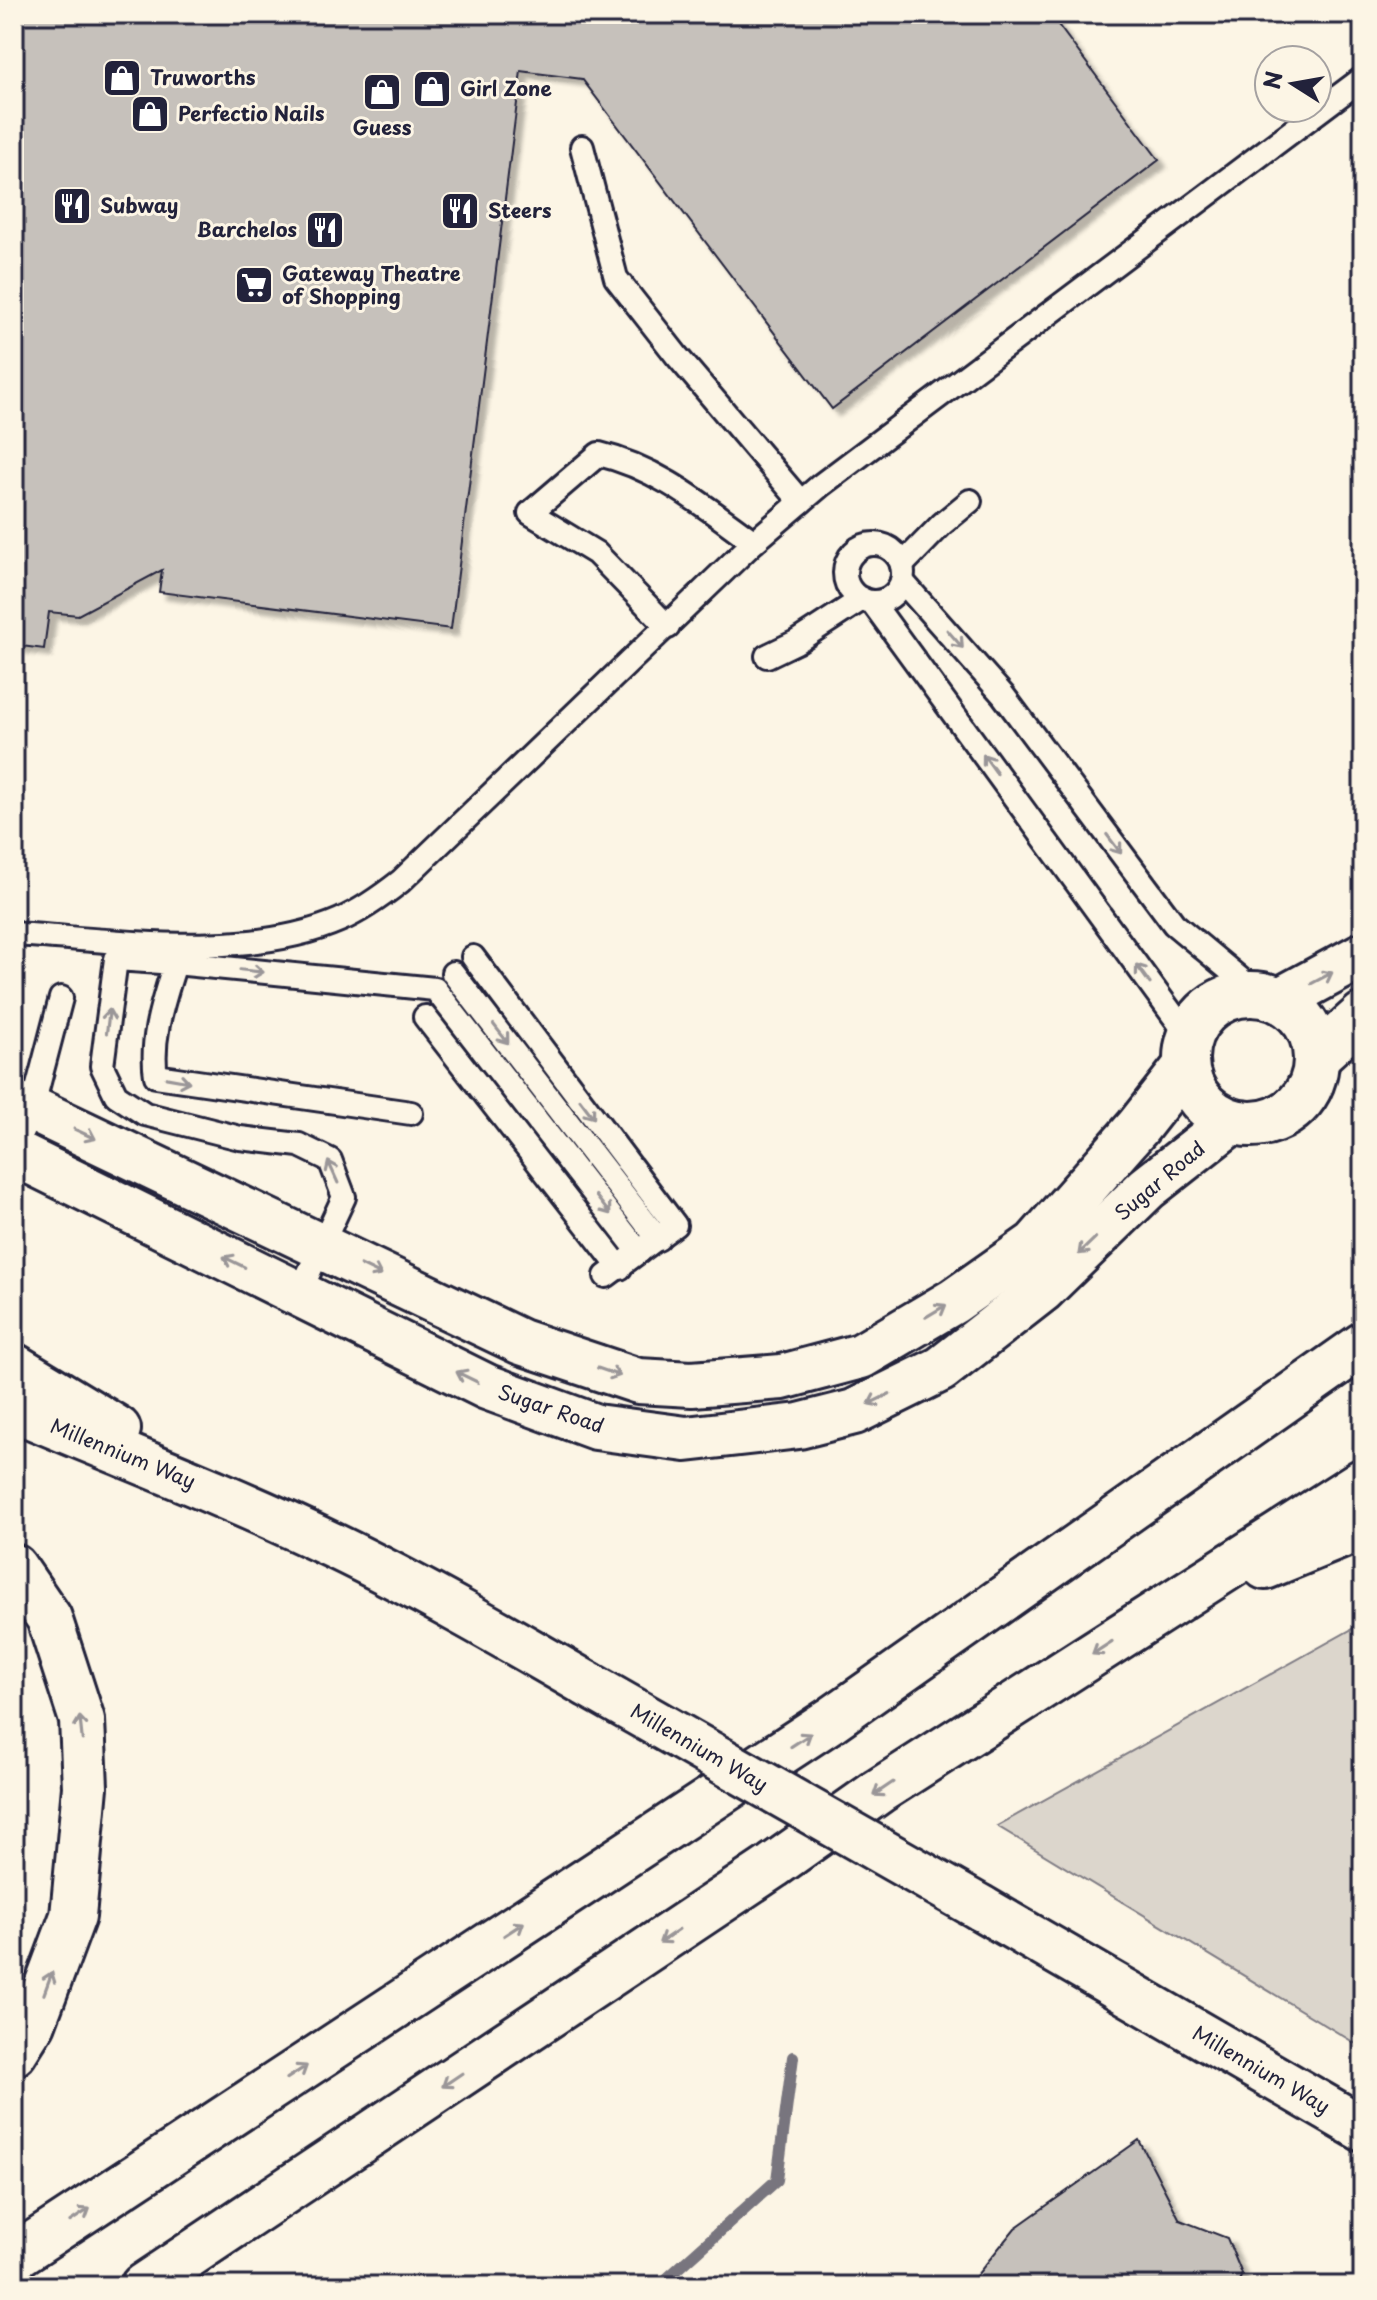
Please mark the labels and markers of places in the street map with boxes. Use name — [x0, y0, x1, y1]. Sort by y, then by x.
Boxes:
shop icon: Truworths — [101, 57, 143, 99]
place label: Truworths — [150, 62, 256, 92]
shop icon: Girl Zone — [411, 68, 453, 110]
shop icon: Guess — [361, 71, 403, 113]
place label: Girl Zone — [460, 73, 552, 103]
shop icon: Perfectio Nails — [129, 93, 171, 135]
place label: Perfectio Nails — [178, 98, 325, 128]
place label: Guess — [353, 112, 412, 142]
restaurant icon: Subway — [51, 185, 93, 227]
place label: Subway — [100, 190, 178, 220]
restaurant icon: Steers — [439, 190, 481, 232]
place label: Steers — [488, 195, 552, 225]
restaurant icon: Barchelos — [304, 209, 346, 251]
place label: Barchelos — [197, 214, 297, 244]
place label: Gateway Theatre of Shopping — [282, 258, 461, 311]
supermarket icon: Gateway Theatre of Shopping — [233, 264, 275, 306]

